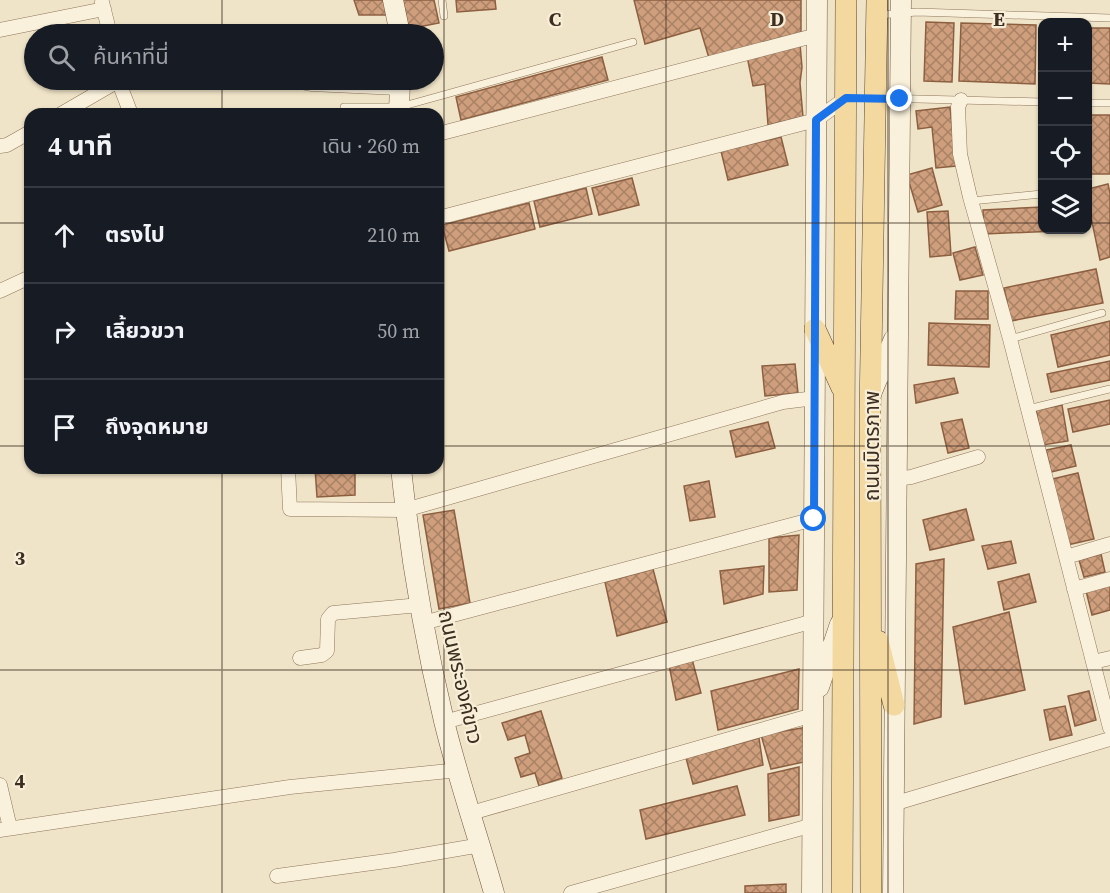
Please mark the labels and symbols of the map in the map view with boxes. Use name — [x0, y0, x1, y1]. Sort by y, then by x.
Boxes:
text: C — [549, 5, 561, 33]
text: D — [770, 5, 784, 33]
text: E — [993, 5, 1005, 33]
route end — [886, 85, 912, 111]
street label: ถนนมิตรภาพ — [857, 391, 886, 501]
route start — [800, 505, 826, 531]
text: 3 — [15, 544, 26, 572]
street label: ถนนพระองค์ขาว — [431, 607, 491, 747]
text: 4 — [15, 767, 26, 795]

